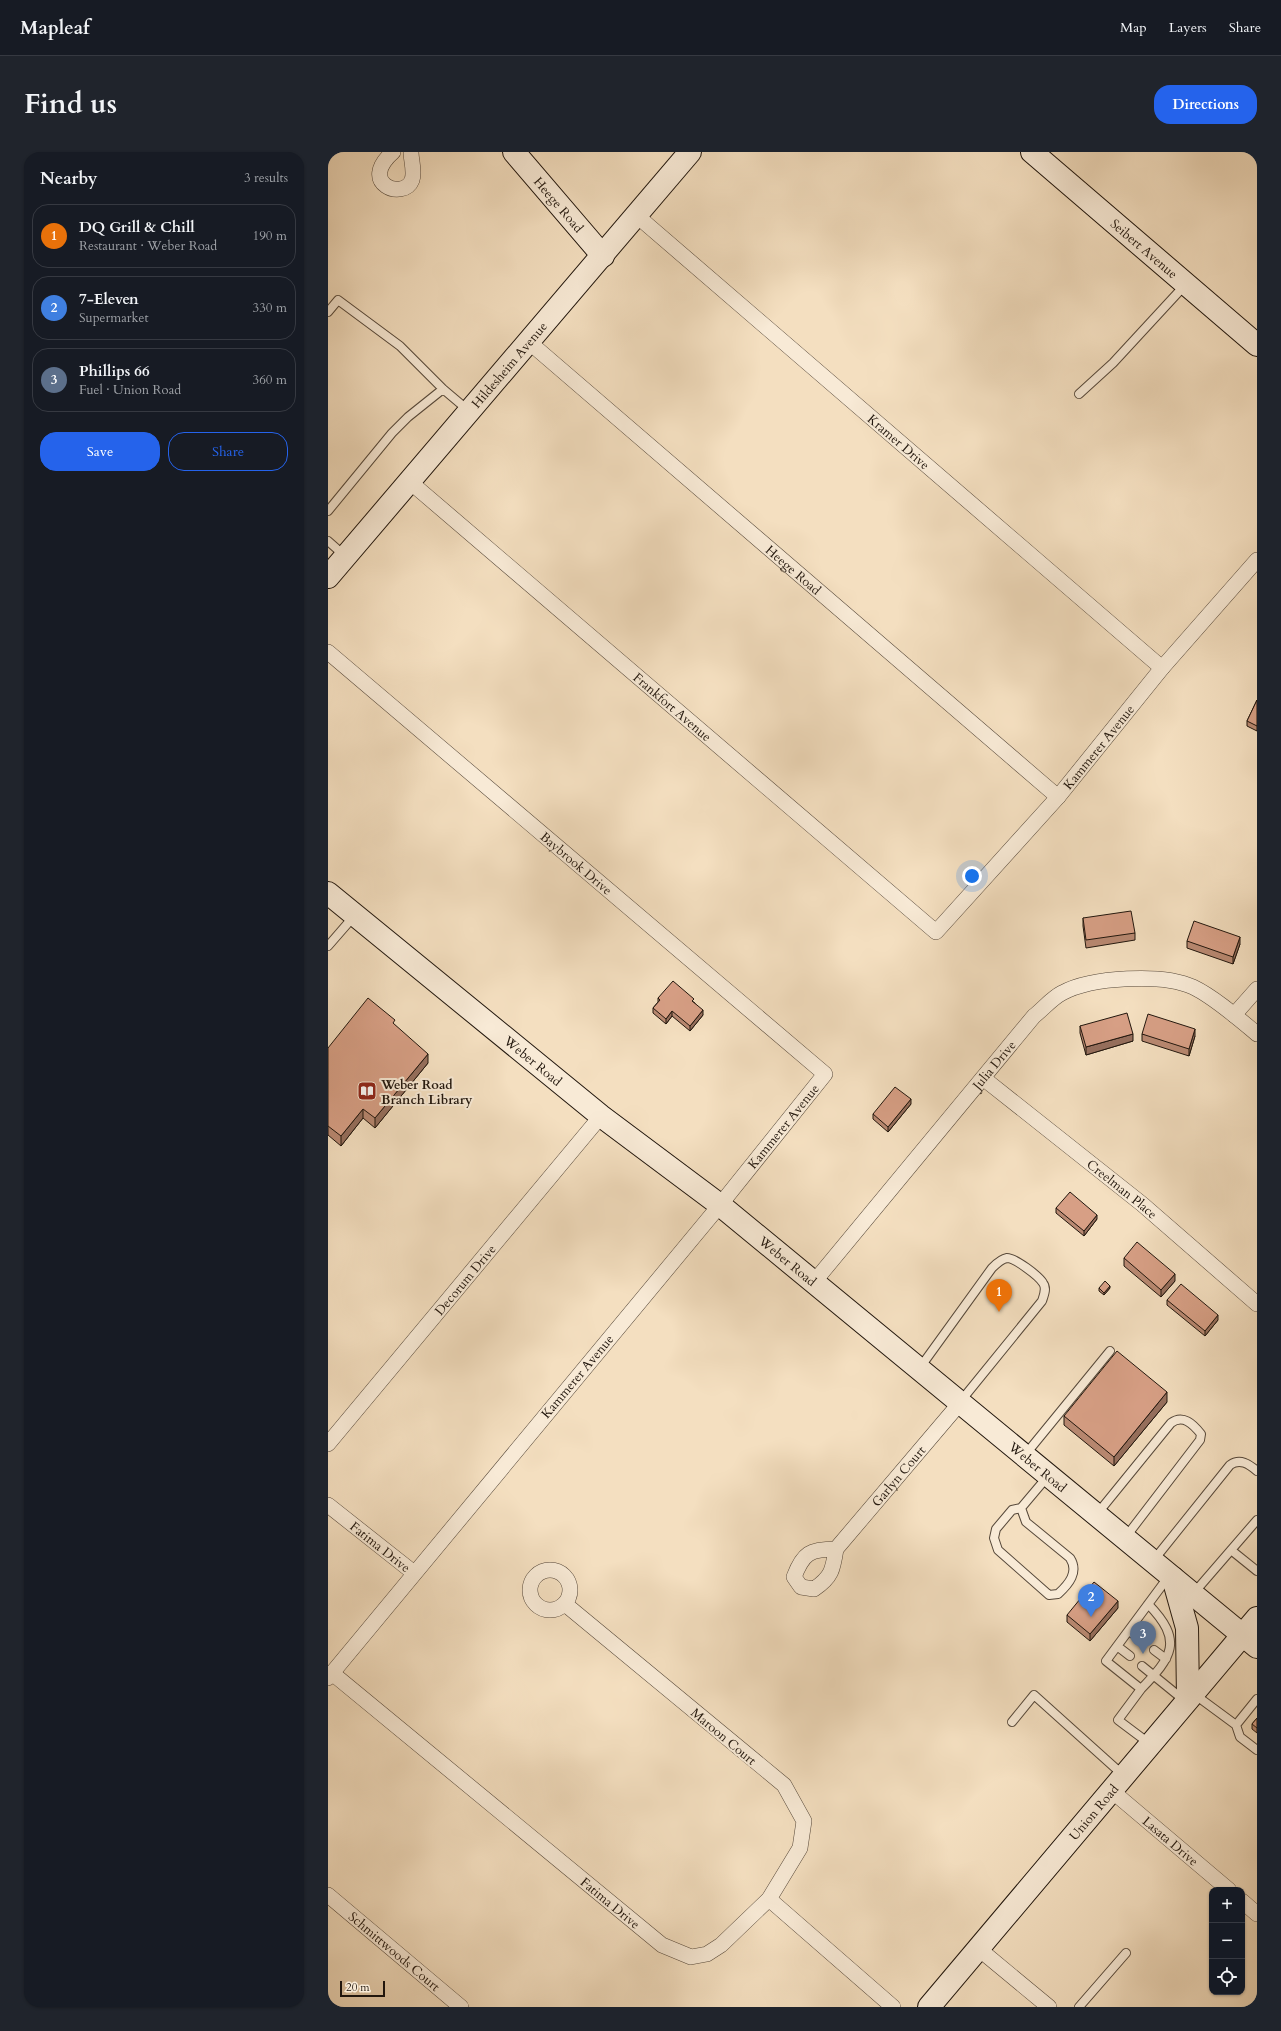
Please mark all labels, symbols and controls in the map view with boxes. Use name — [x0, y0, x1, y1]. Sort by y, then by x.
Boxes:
text: Mapleaf — [20, 15, 90, 41]
text: Map — [1120, 18, 1147, 37]
text: Layers — [1169, 18, 1207, 37]
text: Share — [1229, 18, 1261, 37]
text: Find us — [24, 85, 117, 123]
button: Directions — [1154, 85, 1257, 124]
text: Nearby — [40, 167, 97, 190]
text: 3 results — [244, 169, 288, 187]
street label: Heege Road — [529, 173, 587, 237]
street label: Seibert Avenue — [1106, 215, 1181, 283]
text: DQ Grill & Chill — [79, 217, 195, 237]
text: 1 — [51, 227, 57, 245]
text: 190 m — [253, 227, 287, 245]
text: Restaurant · Weber Road — [79, 237, 217, 255]
text: 7-Eleven — [79, 289, 139, 309]
text: 2 — [51, 299, 57, 317]
text: 330 m — [253, 299, 287, 317]
text: Supermarket — [79, 309, 149, 327]
street label: Hildesheim Avenue — [468, 318, 552, 412]
text: Phillips 66 — [79, 361, 150, 381]
text: 3 — [51, 371, 57, 389]
text: 360 m — [253, 371, 287, 389]
text: Fuel · Union Road — [79, 381, 181, 399]
street label: Kramer Drive — [863, 410, 933, 474]
button: Save — [40, 432, 160, 471]
button: Share — [168, 432, 288, 471]
street label: Heege Road — [761, 541, 825, 599]
street label: Frankfort Avenue — [629, 669, 715, 746]
street label: Kammerer Avenue — [1059, 701, 1139, 794]
street label: Baybrook Drive — [536, 828, 616, 900]
your location — [962, 866, 982, 886]
street label: Weber Road — [499, 1032, 565, 1091]
street label: Julia Drive — [967, 1037, 1020, 1095]
place label: Weber Road Branch Library — [380, 1076, 473, 1109]
library icon: Weber Road Branch Library — [356, 1080, 378, 1102]
street label: Kammerer Avenue — [744, 1080, 824, 1173]
street label: Creelman Place — [1083, 1156, 1161, 1223]
street label: Weber Road — [754, 1232, 820, 1291]
street label: Decorum Drive — [431, 1241, 501, 1319]
pin: 1 — [986, 1279, 1012, 1312]
street label: Kammerer Avenue — [537, 1331, 618, 1422]
street label: Weber Road — [1004, 1438, 1070, 1497]
street label: Garlyn Court — [868, 1442, 930, 1511]
street label: Fatima Drive — [346, 1518, 414, 1577]
pin: 2 — [1078, 1584, 1104, 1617]
pin: 3 — [1130, 1621, 1156, 1654]
street label: Maroon Court — [687, 1704, 760, 1770]
street label: Union Road — [1065, 1781, 1123, 1845]
street label: Lasata Drive — [1138, 1813, 1202, 1870]
street label: Fatima Drive — [576, 1873, 644, 1933]
map controls — [1209, 1887, 1245, 1995]
button: + — [1209, 1887, 1245, 1923]
street label: Schmittwoods Court — [344, 1908, 444, 1996]
button: − — [1209, 1923, 1245, 1959]
button: locate — [1209, 1959, 1245, 1995]
scale bar — [340, 1979, 385, 1998]
text: 20 m — [346, 1980, 370, 1995]

